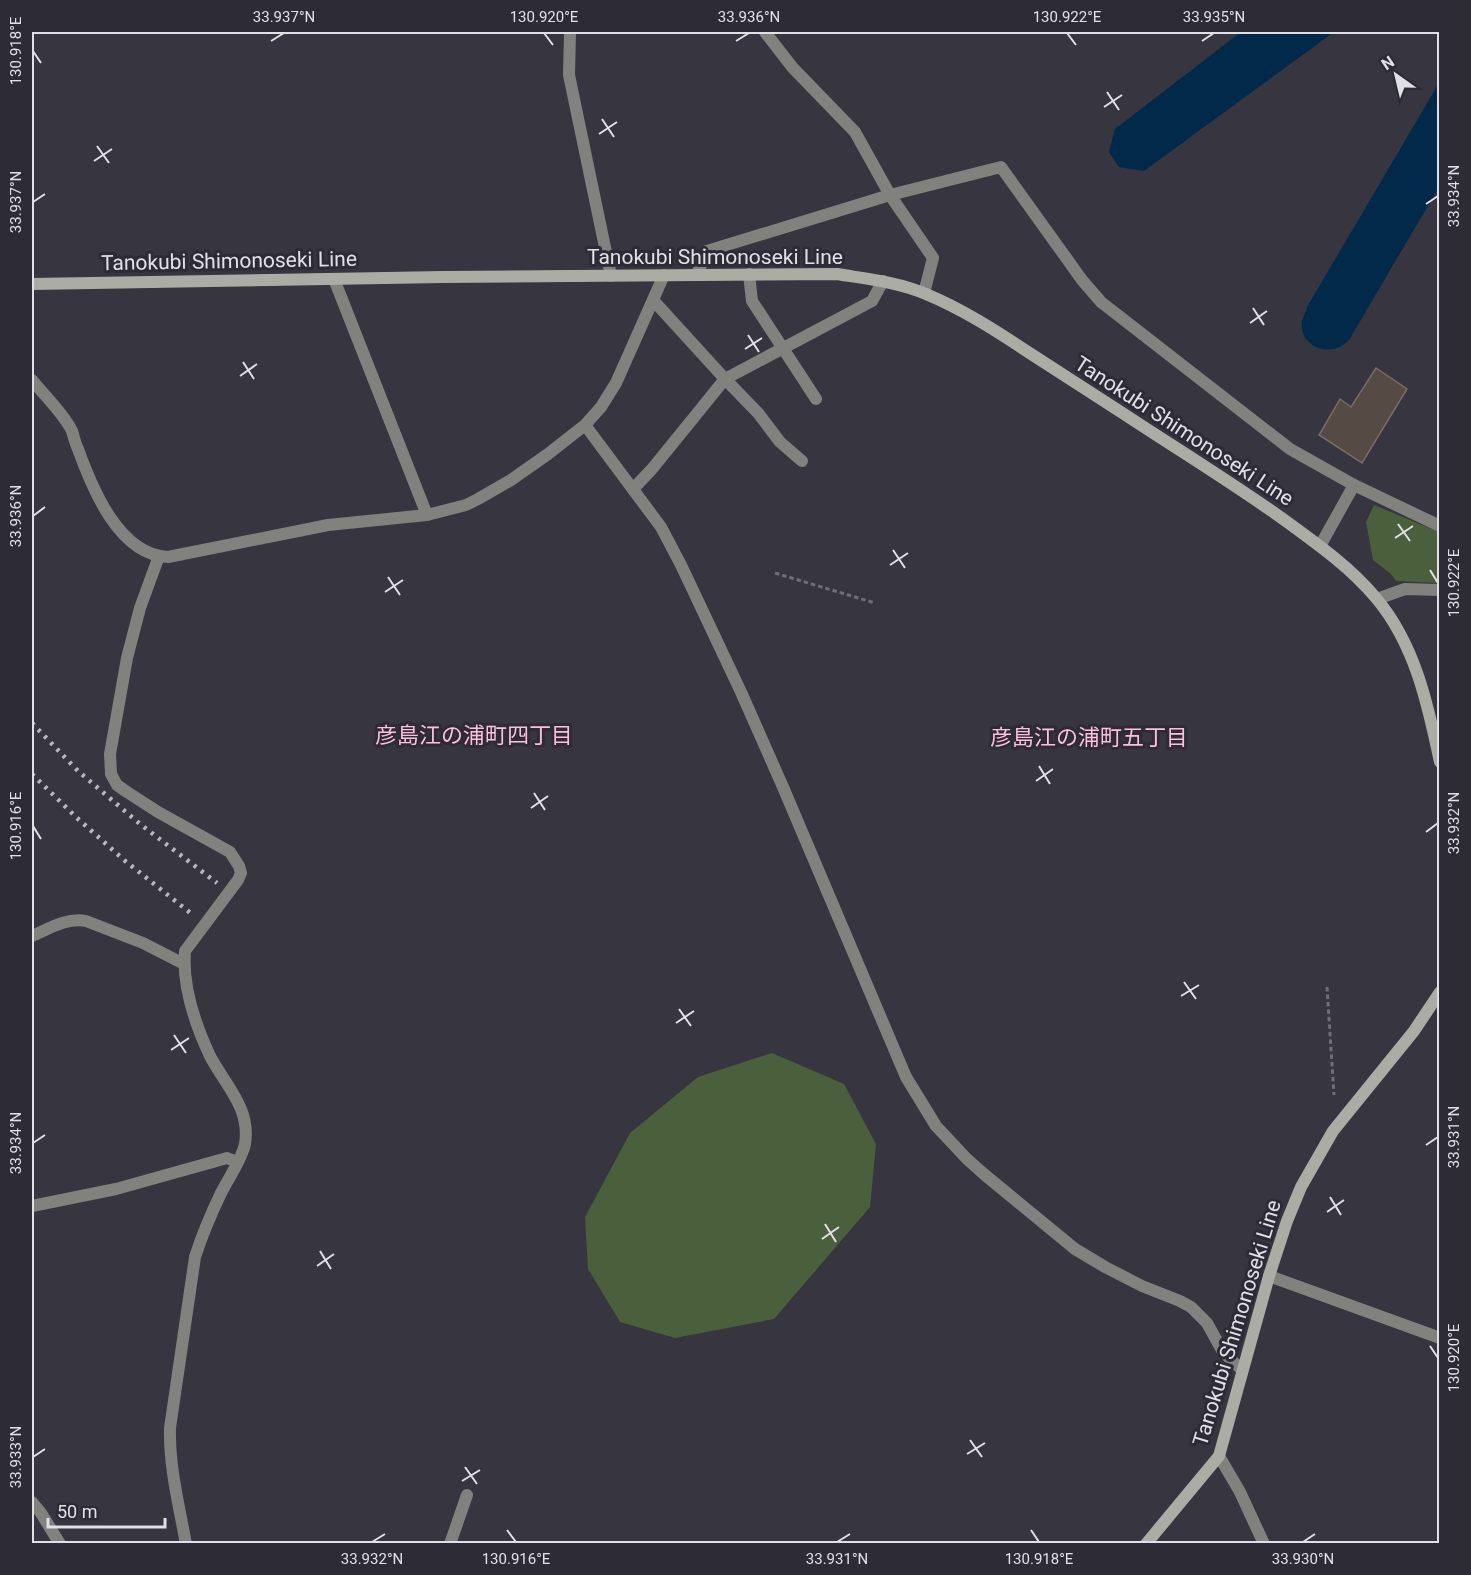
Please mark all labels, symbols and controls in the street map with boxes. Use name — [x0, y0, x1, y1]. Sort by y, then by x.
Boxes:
text: 33.937°N — [253, 8, 315, 26]
text: 130.920°E — [510, 8, 579, 26]
text: 33.936°N — [718, 8, 780, 26]
text: 130.922°E — [1033, 8, 1102, 26]
text: 33.935°N — [1183, 8, 1245, 26]
text: 130.918°E — [7, 16, 25, 85]
north arrow — [1366, 45, 1426, 105]
text: N — [1378, 52, 1398, 74]
text: 33.934°N — [1445, 165, 1463, 227]
text: 33.937°N — [7, 171, 25, 233]
street label: Tanokubi Shimonoseki Line — [587, 245, 843, 269]
street label: Tanokubi Shimonoseki Line — [101, 247, 357, 275]
street label: Tanokubi Shimonoseki Line — [1070, 351, 1298, 511]
text: 33.936°N — [7, 485, 25, 547]
text: 130.922°E — [1445, 548, 1463, 617]
district label: 彦島江の浦町四丁目 — [375, 723, 573, 748]
district label: 彦島江の浦町五丁目 — [990, 725, 1188, 750]
text: 130.916°E — [7, 791, 25, 860]
text: 33.932°N — [1445, 792, 1463, 854]
text: 33.931°N — [1445, 1106, 1463, 1168]
text: 33.934°N — [7, 1112, 25, 1174]
street label: Tanokubi Shimonoseki Line — [1188, 1197, 1286, 1449]
text: 130.920°E — [1445, 1323, 1463, 1392]
text: 33.933°N — [7, 1426, 25, 1488]
scale bar — [48, 1491, 165, 1529]
text: 50 m — [57, 1501, 97, 1522]
text: 33.932°N — [341, 1550, 403, 1568]
text: 130.916°E — [482, 1550, 551, 1568]
text: 33.931°N — [806, 1550, 868, 1568]
text: 130.918°E — [1005, 1550, 1074, 1568]
text: 33.930°N — [1272, 1550, 1334, 1568]

